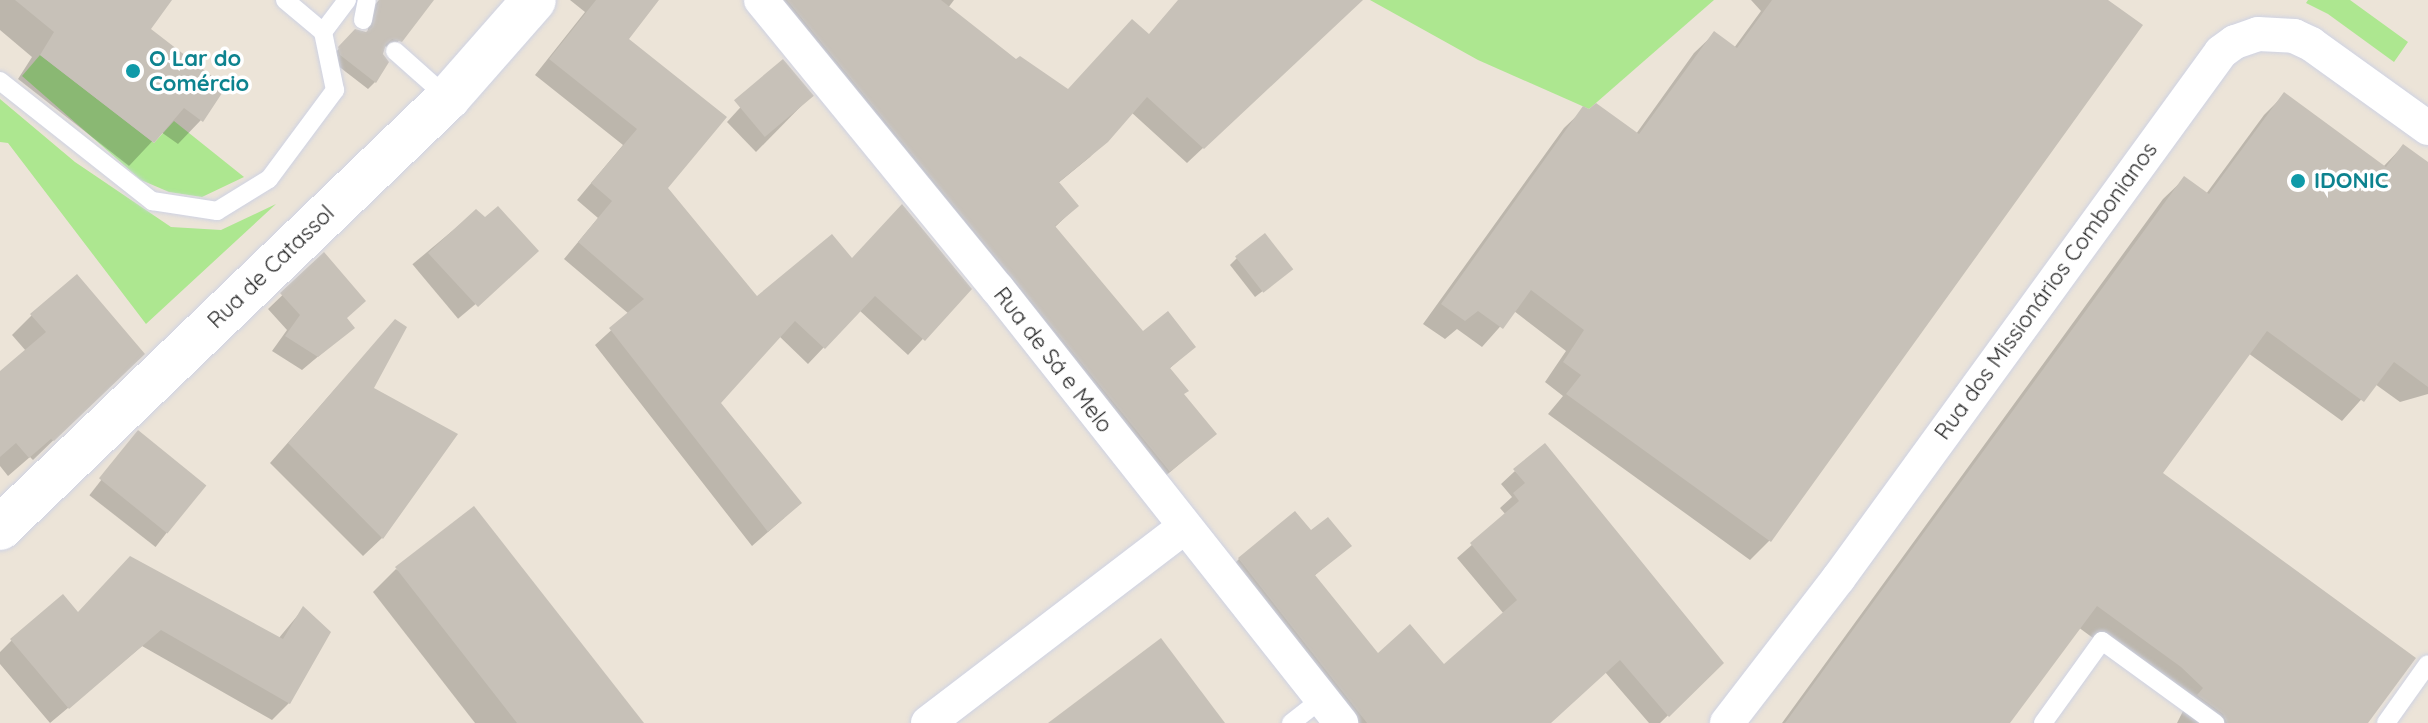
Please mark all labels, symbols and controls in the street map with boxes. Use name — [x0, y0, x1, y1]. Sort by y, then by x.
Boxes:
place label: O Lar do Comércio — [149, 45, 249, 96]
marker: O Lar do Comércio — [124, 62, 142, 80]
street label: Rua dos Missionários Combonianos — [1929, 137, 2163, 445]
place label: IDONIC — [2314, 168, 2388, 194]
marker: IDONIC — [2289, 172, 2307, 190]
street label: Rua de Catassol — [202, 200, 340, 334]
street label: Rua de Sá e Melo — [988, 282, 1118, 438]

